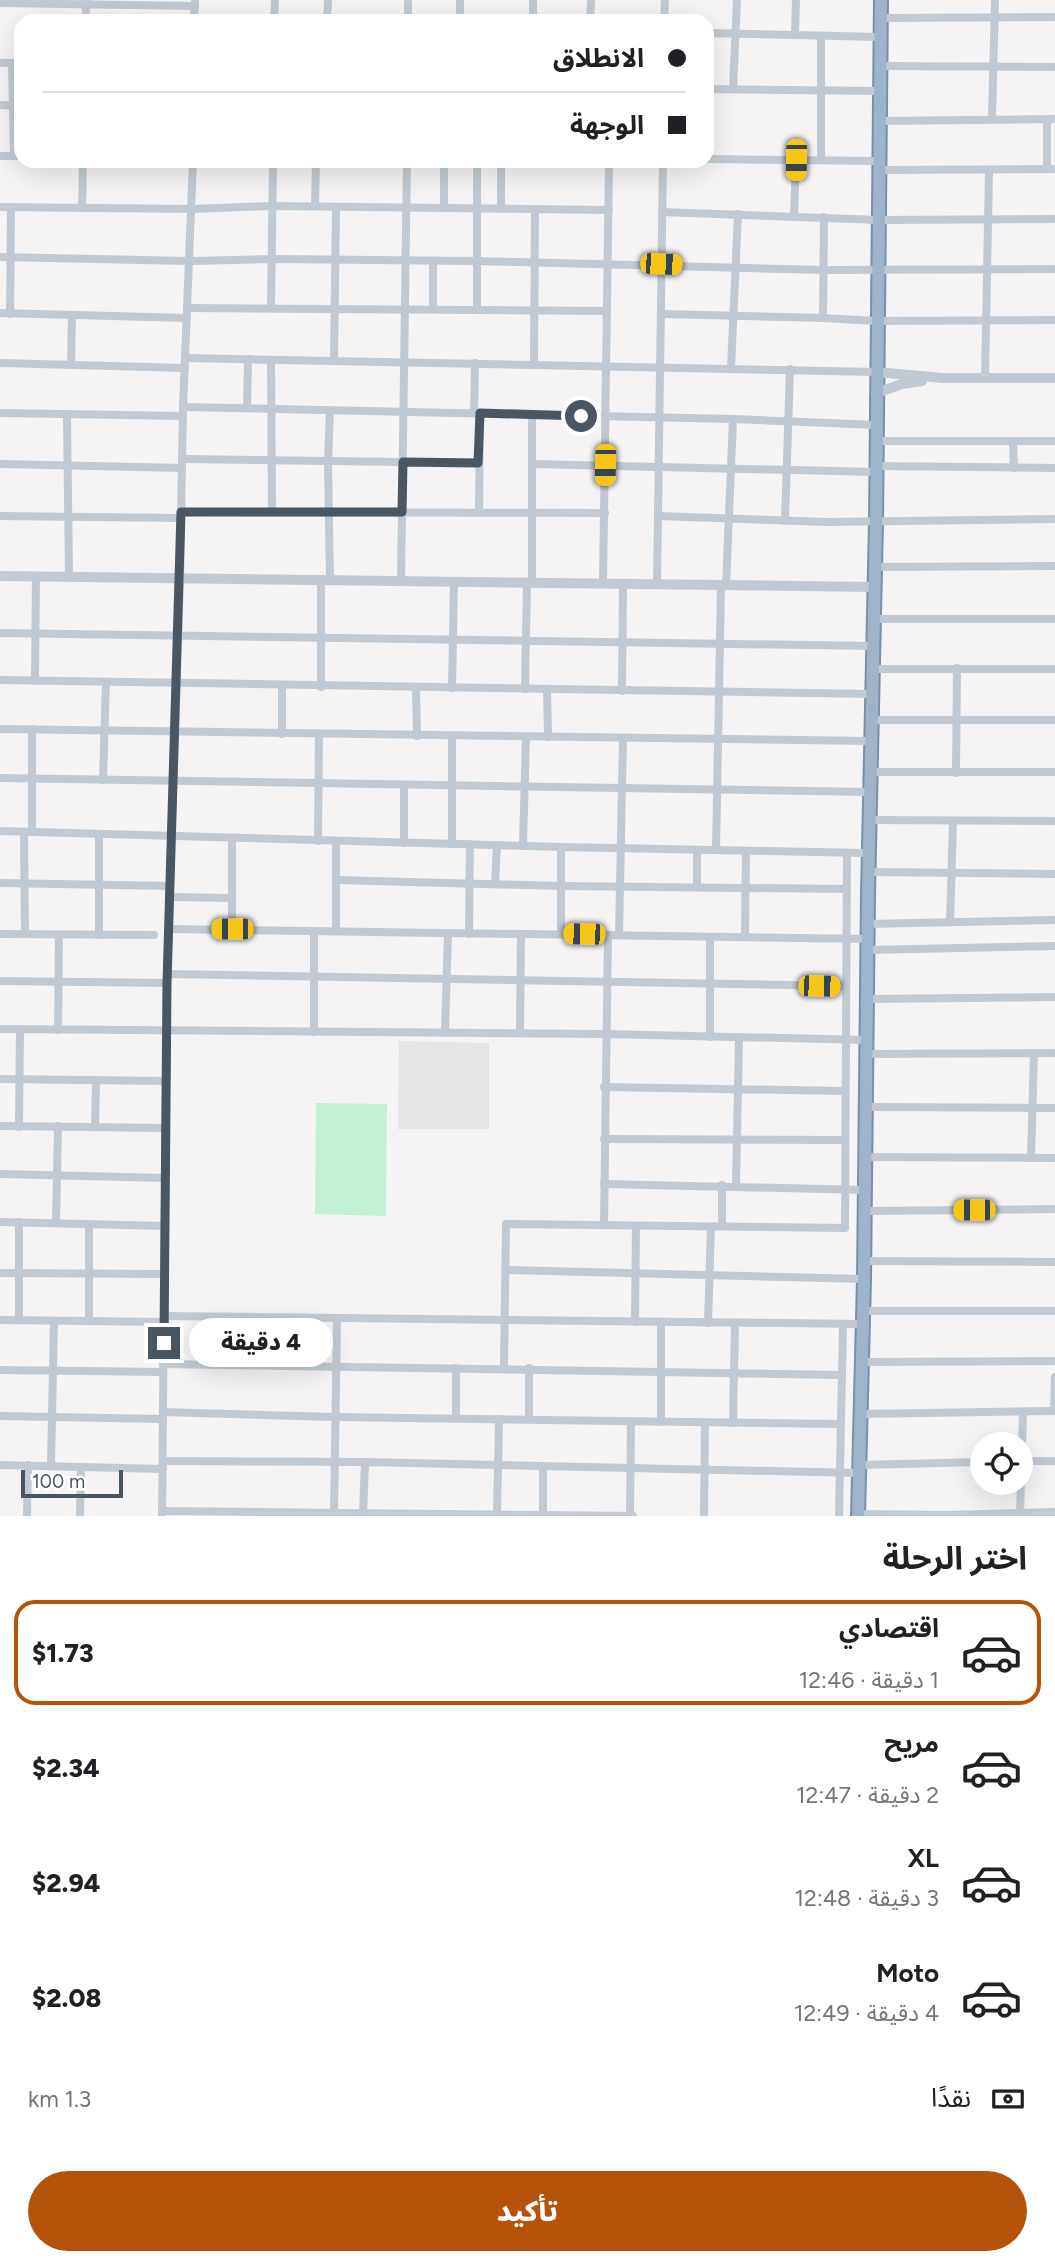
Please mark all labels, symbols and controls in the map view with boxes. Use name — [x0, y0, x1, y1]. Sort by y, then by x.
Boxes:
text: الانطلاق — [553, 42, 644, 74]
text: الوجهة — [570, 109, 644, 141]
car — [786, 139, 807, 181]
car — [640, 253, 683, 275]
route start — [565, 400, 597, 432]
car — [595, 444, 616, 486]
car — [212, 919, 254, 940]
car — [563, 923, 606, 945]
car — [798, 975, 841, 997]
car — [954, 1200, 996, 1221]
callout: 4 دقيقة — [188, 1318, 332, 1368]
route end — [148, 1327, 180, 1359]
text: 4 دقيقة — [221, 1328, 301, 1356]
map controls — [970, 1432, 1033, 1495]
button: locate — [970, 1432, 1033, 1495]
scale bar — [21, 1467, 122, 1499]
text: 100 m — [32, 1470, 85, 1493]
text: اختر الرحلة — [883, 1539, 1027, 1577]
text: اقتصادي — [839, 1612, 939, 1644]
icon: car — [960, 1621, 1023, 1684]
text: $1.73 — [32, 1637, 94, 1669]
text: 1 دقيقة · 12:46 — [799, 1666, 939, 1694]
text: مريح — [884, 1727, 939, 1759]
icon: car — [960, 1736, 1023, 1799]
text: $2.34 — [32, 1752, 100, 1784]
text: 2 دقيقة · 12:47 — [796, 1781, 939, 1809]
text: XL — [907, 1842, 939, 1874]
icon: car — [960, 1851, 1023, 1914]
text: $2.94 — [32, 1867, 100, 1899]
text: 3 دقيقة · 12:48 — [795, 1884, 939, 1912]
text: Moto — [876, 1957, 939, 1989]
icon: car — [960, 1966, 1023, 2029]
text: $2.08 — [32, 1982, 101, 2014]
text: 4 دقيقة · 12:49 — [794, 1999, 939, 2027]
icon: cash — [989, 2080, 1027, 2118]
text: نقدًا — [931, 2082, 971, 2114]
text: 1.3 km — [28, 2085, 91, 2113]
button: تأكيد — [28, 2171, 1027, 2251]

